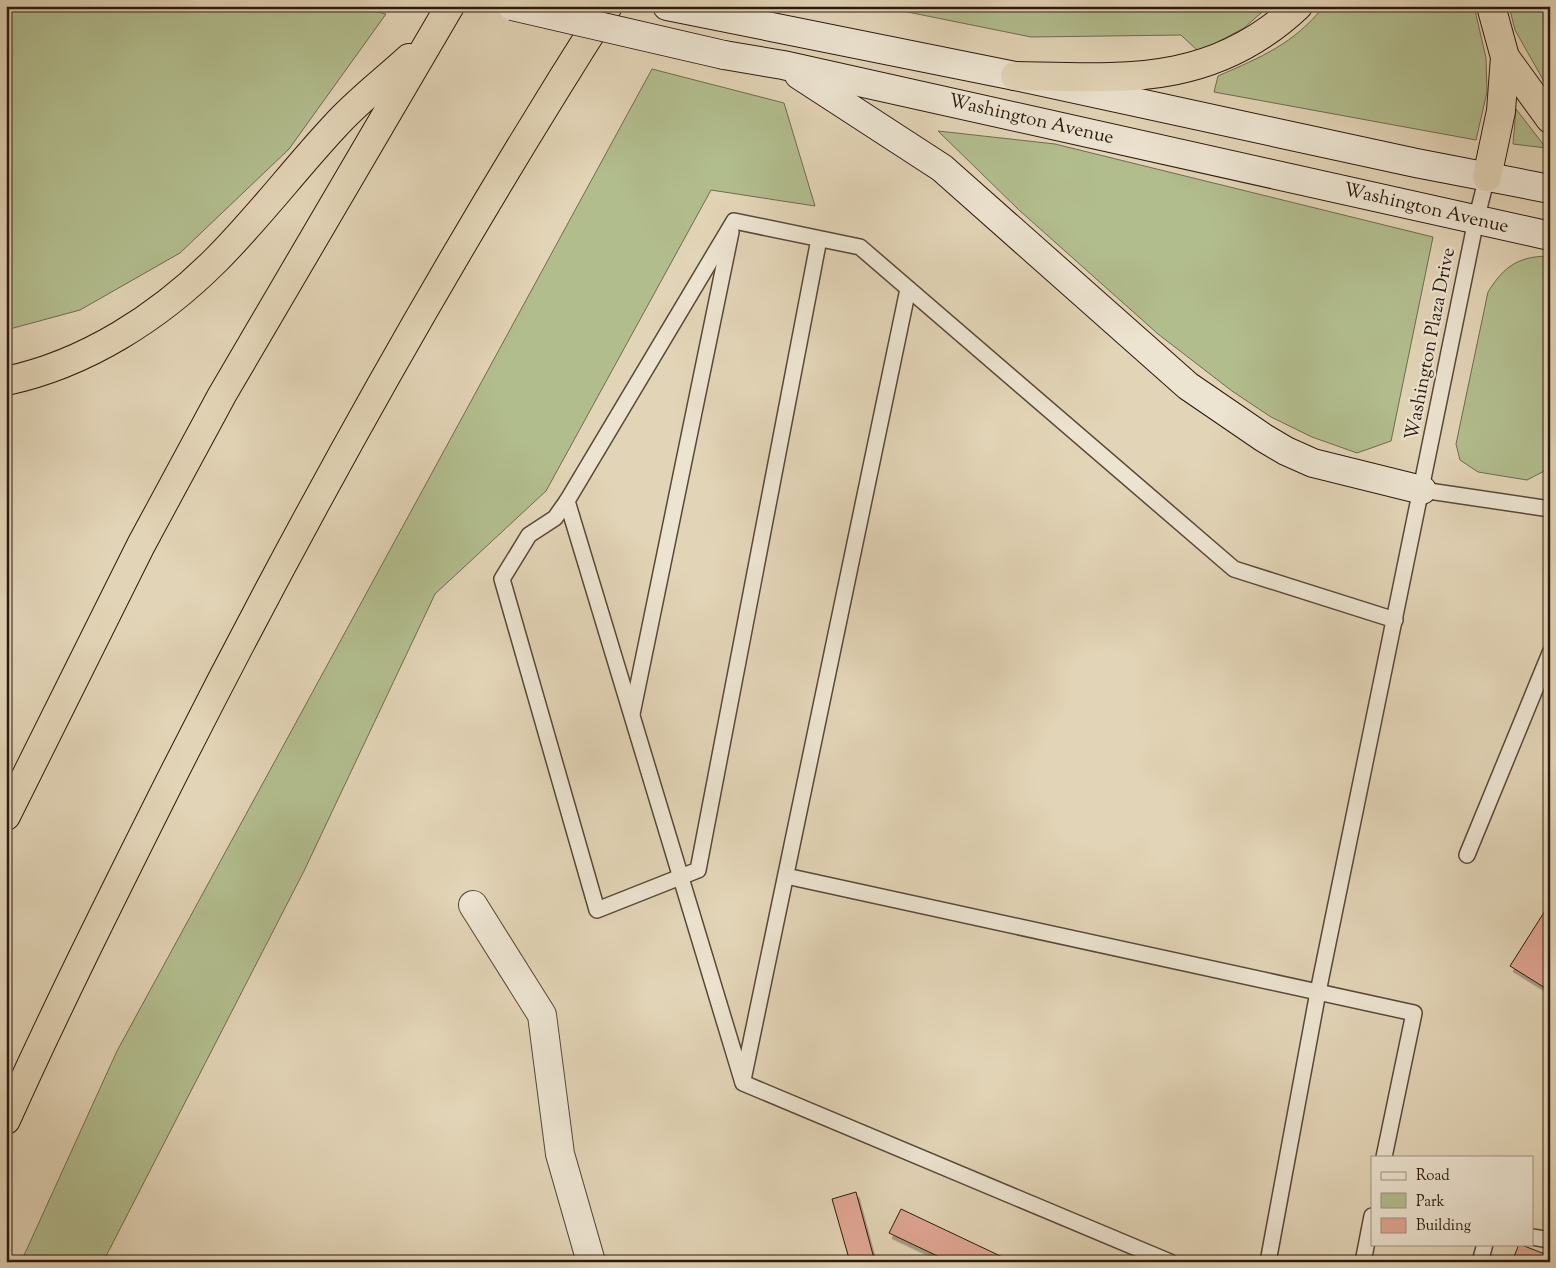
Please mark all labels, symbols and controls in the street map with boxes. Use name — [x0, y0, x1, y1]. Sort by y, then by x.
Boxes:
street label: Washington Avenue — [946, 88, 1116, 152]
street label: Washington Avenue — [1341, 177, 1511, 241]
street label: Washington Plaza Drive — [1399, 245, 1463, 443]
legend — [1371, 1156, 1534, 1246]
text: Road — [1416, 1166, 1450, 1187]
text: Park — [1416, 1192, 1445, 1213]
text: Building — [1416, 1216, 1471, 1237]

